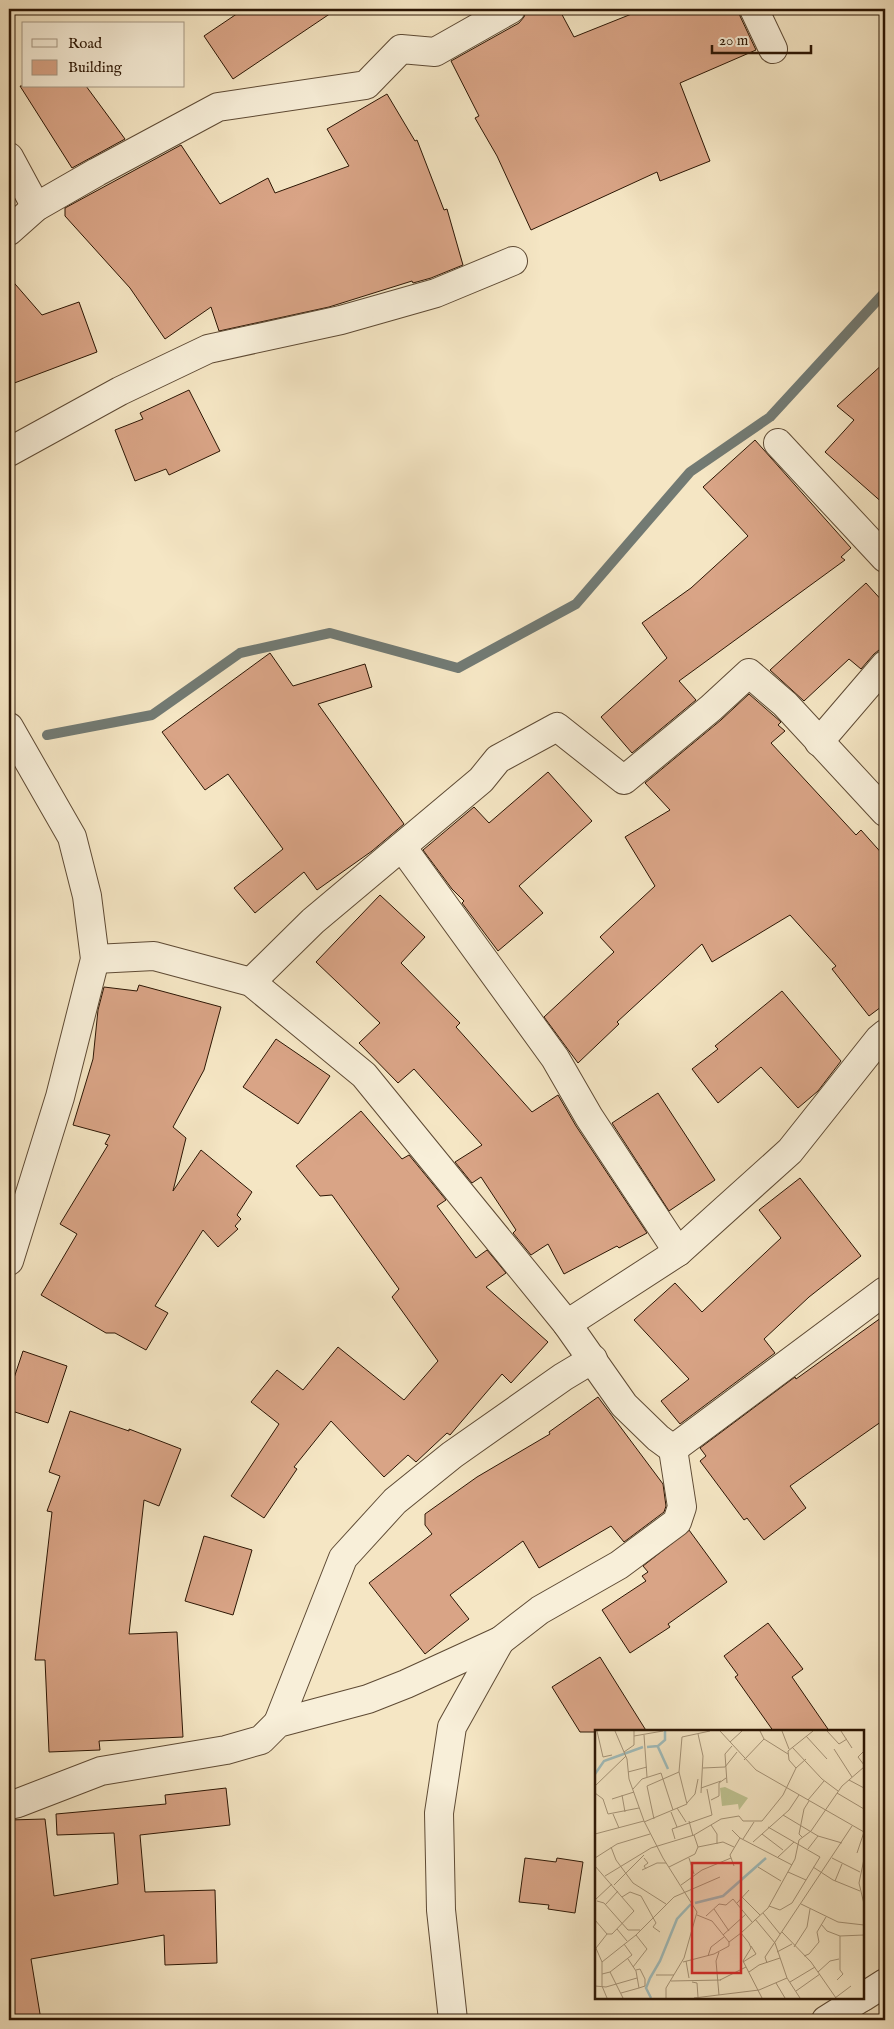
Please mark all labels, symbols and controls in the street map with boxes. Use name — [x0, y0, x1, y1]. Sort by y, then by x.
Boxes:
legend — [22, 22, 185, 88]
scale bar — [712, 22, 810, 54]
text: 20 m — [719, 31, 749, 50]
text: Road — [68, 34, 103, 53]
text: Building — [68, 58, 123, 77]
inset map — [595, 1730, 864, 1999]

